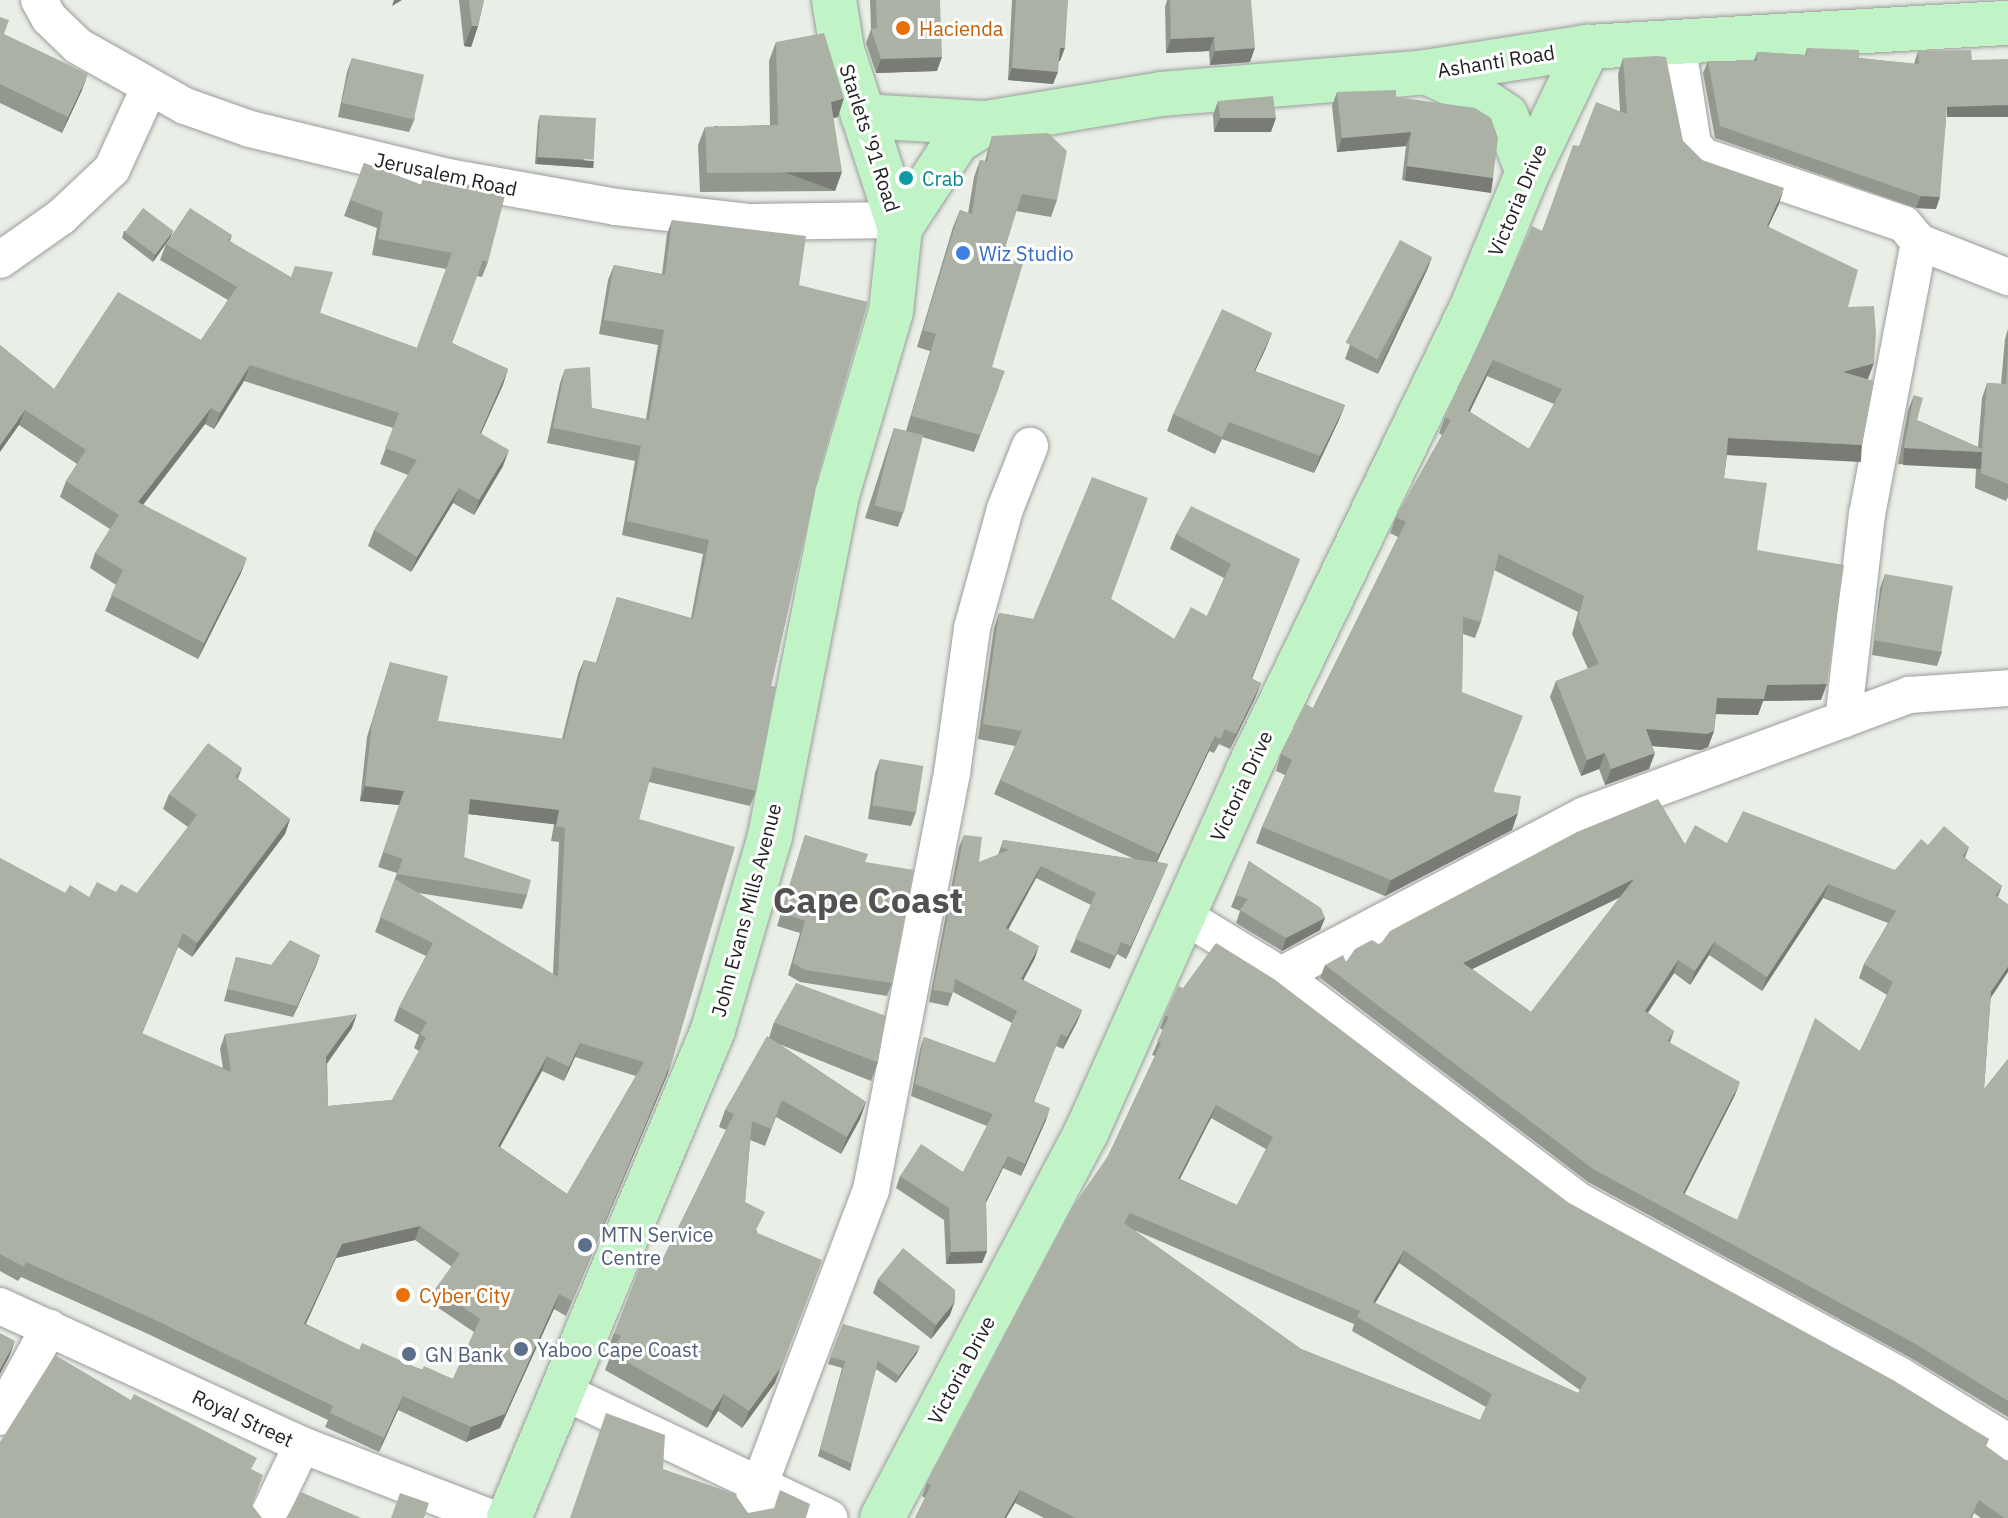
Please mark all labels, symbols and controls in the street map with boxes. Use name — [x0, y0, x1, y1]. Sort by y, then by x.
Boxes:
place label: Hacienda — [919, 16, 1003, 40]
marker: Hacienda — [894, 19, 912, 37]
street label: Ashanti Road — [1436, 40, 1556, 82]
street label: Starlets '91 Road — [835, 61, 905, 215]
street label: Victoria Drive — [1483, 140, 1551, 260]
street label: Jerusalem Road — [373, 147, 519, 201]
place label: Crab — [922, 166, 964, 190]
marker: Crab — [897, 169, 915, 187]
place label: Wiz Studio — [979, 241, 1074, 265]
marker: Wiz Studio — [954, 244, 972, 262]
street label: Victoria Drive — [1205, 727, 1277, 845]
street label: John Evans Mills Avenue — [706, 801, 786, 1019]
district label: Cape Coast — [773, 878, 963, 922]
place label: MTN Service Centre — [601, 1222, 713, 1269]
marker: MTN Service Centre — [576, 1236, 594, 1254]
place label: Cyber City — [419, 1283, 510, 1307]
marker: Cyber City — [394, 1286, 412, 1304]
street label: Victoria Drive — [922, 1312, 1000, 1428]
place label: Yaboo Cape Coast — [537, 1337, 699, 1361]
marker: Yaboo Cape Coast — [512, 1340, 530, 1358]
place label: GN Bank — [425, 1342, 503, 1366]
marker: GN Bank — [400, 1345, 418, 1363]
street label: Royal Street — [189, 1384, 297, 1452]

